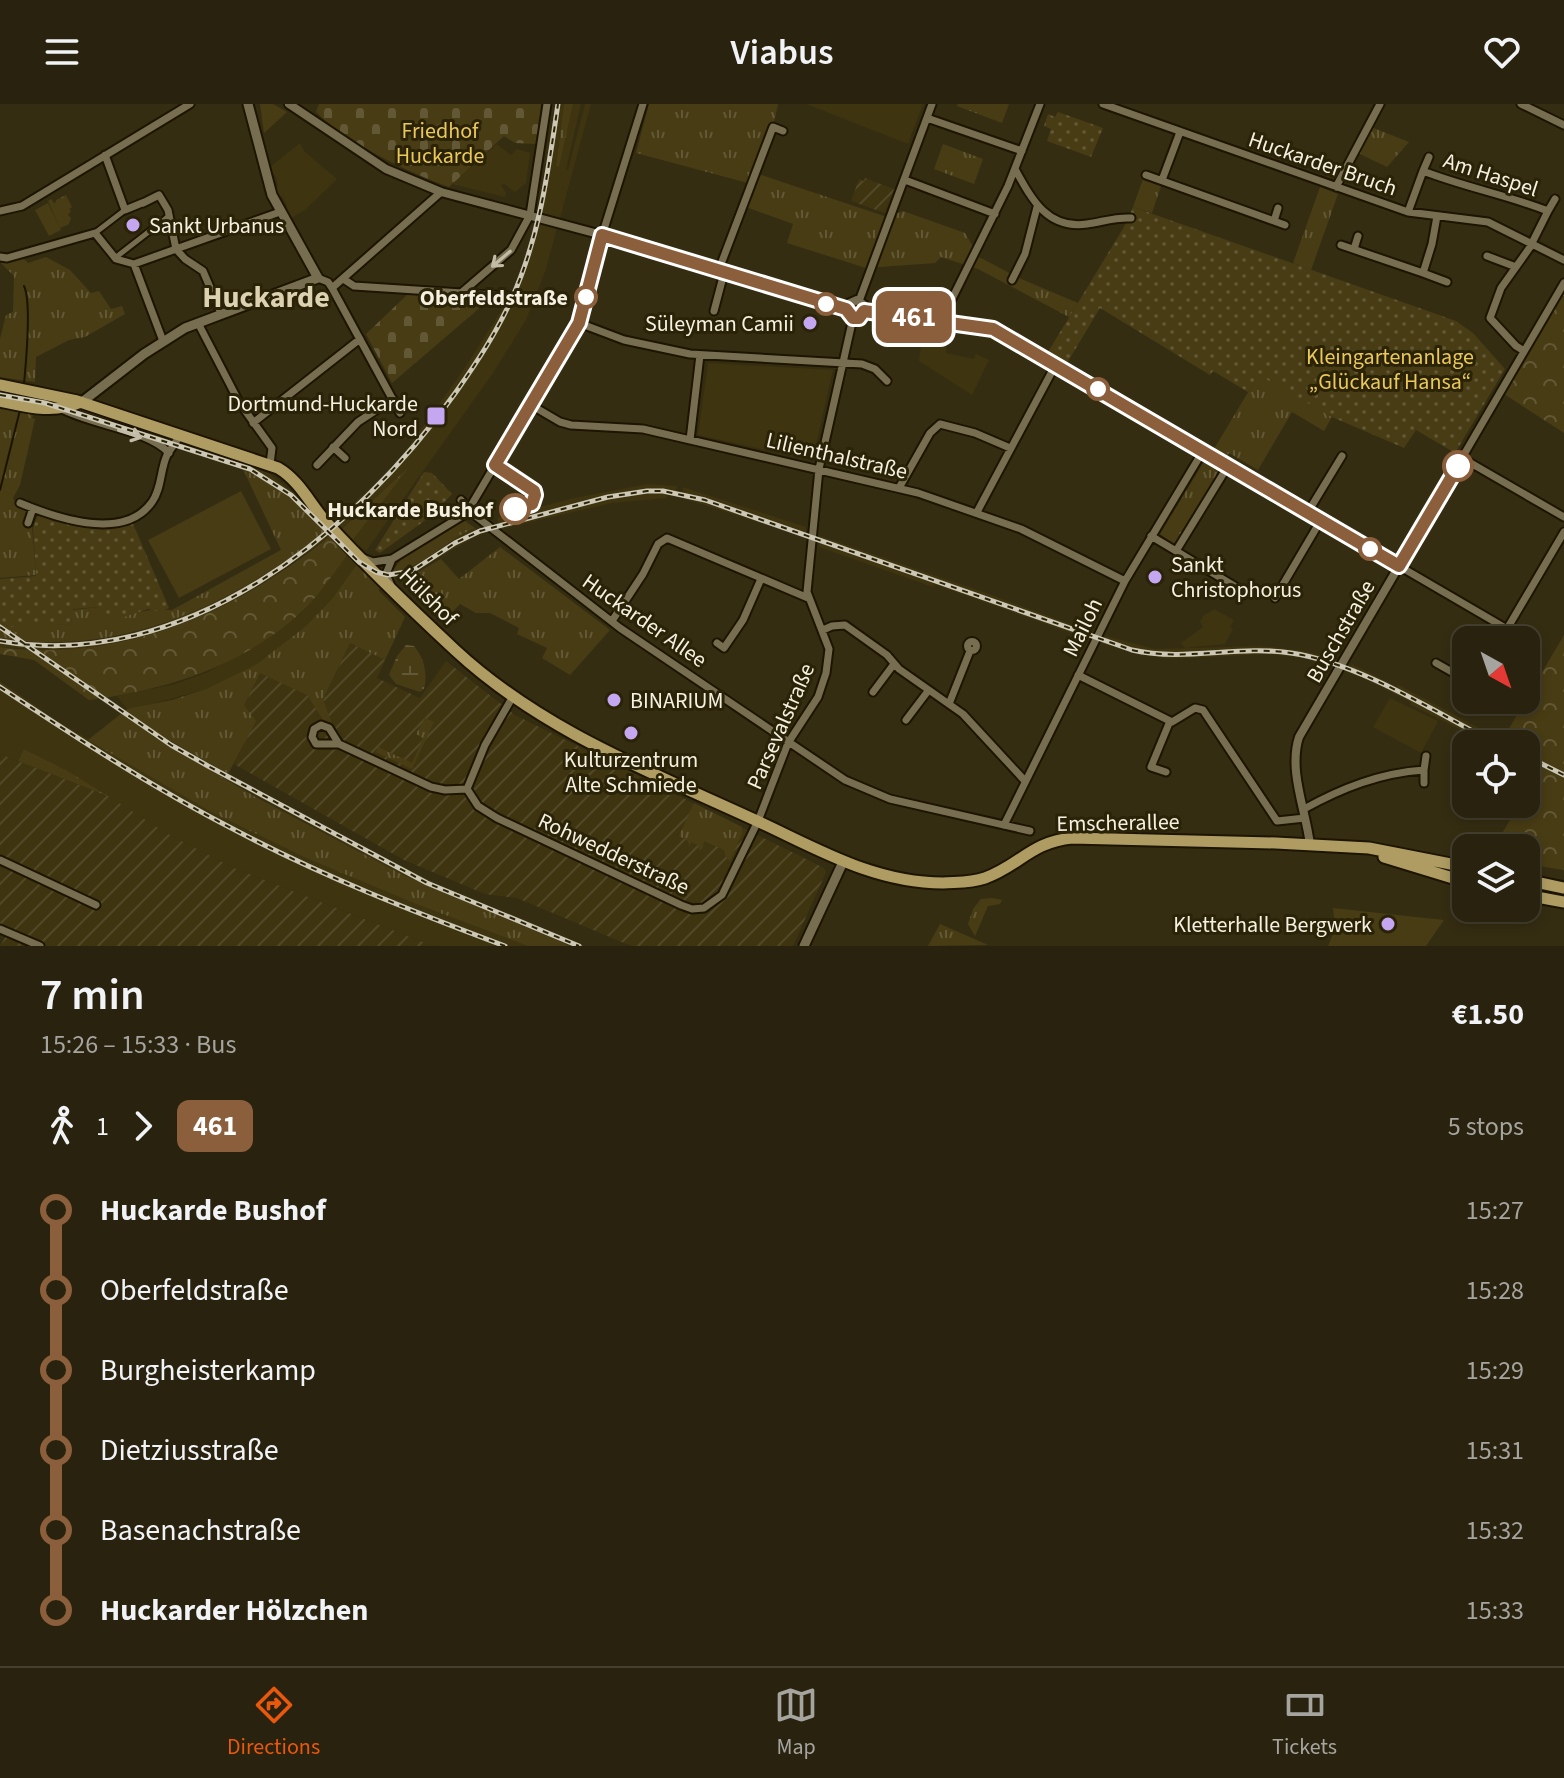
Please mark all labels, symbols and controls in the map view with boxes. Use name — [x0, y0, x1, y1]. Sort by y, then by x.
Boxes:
text: Viabus — [730, 27, 834, 78]
icon: menu — [40, 30, 84, 74]
icon: heart — [1480, 30, 1524, 74]
park label: Friedhof Huckarde — [396, 115, 484, 172]
street label: Huckarder Bruch — [1244, 124, 1401, 204]
street label: Am Haspel — [1439, 145, 1542, 205]
place label: Sankt Urbanus — [149, 210, 284, 242]
marker: Sankt Urbanus — [124, 216, 142, 234]
one-way arrow — [491, 250, 511, 268]
district label: Huckarde — [202, 276, 330, 319]
place label: Oberfeldstraße — [420, 282, 568, 314]
marker: Oberfeldstraße — [575, 286, 597, 308]
line badge: 461 — [868, 291, 960, 343]
unlabelled marker — [815, 293, 837, 315]
text: 461 — [892, 297, 936, 337]
place label: Süleyman Camii — [645, 308, 794, 340]
marker: Süleyman Camii — [801, 314, 819, 332]
park label: Kleingartenanlage „Glückauf Hansa“ — [1306, 341, 1474, 398]
unlabelled marker — [1087, 378, 1109, 400]
place label: Dortmund-Huckarde Nord — [228, 388, 418, 445]
marker: Dortmund-Huckarde Nord — [425, 405, 447, 427]
street label: Lilienthalstraße — [763, 424, 911, 488]
one-way arrow — [118, 427, 143, 442]
unlabelled marker — [1443, 451, 1473, 481]
place label: Huckarde Bushof — [327, 494, 494, 526]
marker: Huckarde Bushof — [500, 494, 530, 524]
unlabelled marker — [1359, 538, 1381, 560]
place label: Sankt Christophorus — [1171, 549, 1301, 606]
street label: Hülshof — [392, 560, 466, 634]
street label: Huckarder Allee — [576, 566, 713, 676]
marker: Sankt Christophorus — [1146, 568, 1164, 586]
street label: Buschstraße — [1298, 574, 1383, 689]
street label: Mailoh — [1055, 593, 1111, 662]
north arrow — [1452, 626, 1540, 714]
map controls — [1452, 626, 1540, 922]
street label: Parsevalstraße — [739, 658, 823, 795]
place label: BINARIUM — [630, 685, 723, 717]
marker: BINARIUM — [605, 691, 623, 709]
marker: Kulturzentrum Alte Schmiede — [622, 724, 640, 742]
button: locate — [1452, 730, 1540, 818]
place label: Kulturzentrum Alte Schmiede — [564, 744, 698, 801]
street label: Rohwedderstraße — [533, 805, 695, 903]
street label: Emscherallee — [1056, 806, 1180, 840]
button: layers — [1452, 834, 1540, 922]
place label: Kletterhalle Bergwerk — [1173, 909, 1372, 941]
marker: Kletterhalle Bergwerk — [1379, 915, 1397, 933]
text: 7 min — [40, 964, 145, 1027]
text: €1.50 — [1452, 993, 1524, 1036]
text: 15:26 – 15:33 · Bus — [40, 1026, 236, 1063]
icon: walk — [40, 1104, 84, 1148]
icon: forward — [121, 1104, 165, 1148]
text: 461 — [193, 1106, 237, 1146]
text: 1 — [96, 1108, 109, 1145]
text: 5 stops — [1448, 1108, 1524, 1145]
text: Huckarde Bushof — [100, 1189, 326, 1232]
text: 15:27 — [1466, 1192, 1524, 1229]
text: Oberfeldstraße — [100, 1269, 289, 1312]
text: 15:28 — [1466, 1272, 1524, 1309]
text: Burgheisterkamp — [100, 1349, 316, 1392]
text: 15:29 — [1466, 1352, 1524, 1389]
text: Dietziusstraße — [100, 1429, 279, 1472]
text: 15:31 — [1466, 1432, 1524, 1469]
text: Basenachstraße — [100, 1509, 301, 1552]
text: 15:32 — [1466, 1512, 1524, 1549]
text: Huckarder Hölzchen — [100, 1589, 368, 1632]
text: 15:33 — [1466, 1592, 1524, 1629]
tab: Directions — [227, 1683, 320, 1763]
tab: Map — [774, 1683, 818, 1763]
tab: Tickets — [1272, 1683, 1337, 1763]

